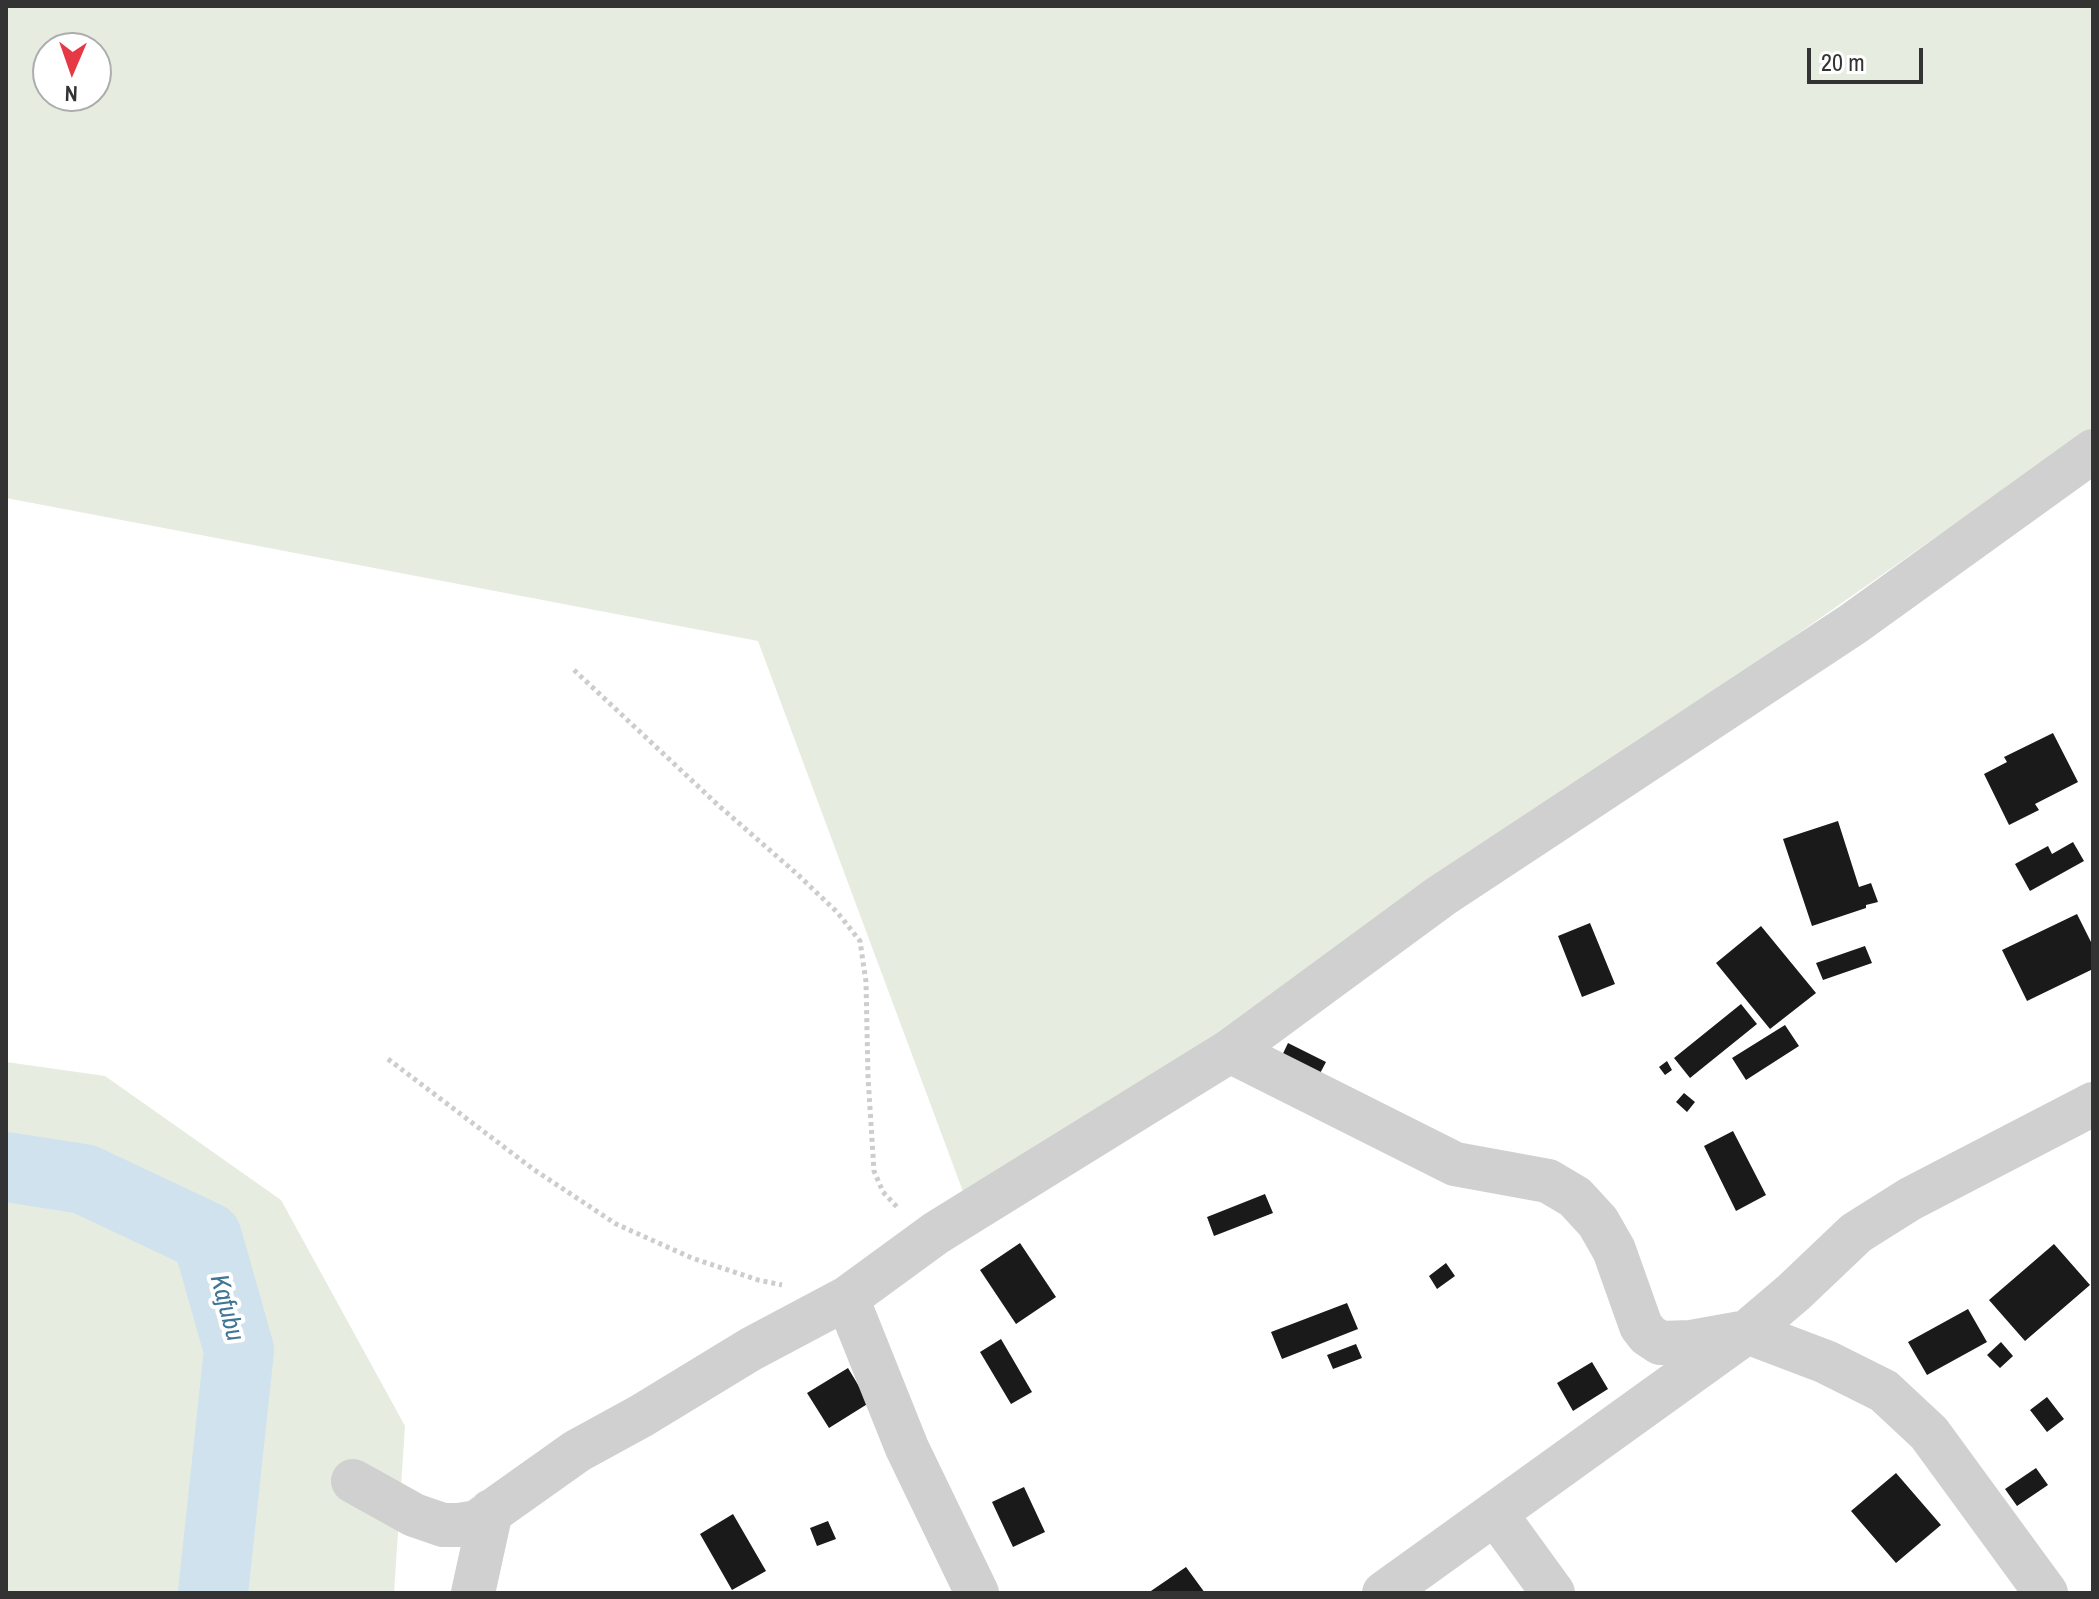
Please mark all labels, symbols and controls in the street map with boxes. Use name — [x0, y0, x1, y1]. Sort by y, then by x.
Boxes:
north arrow — [32, 32, 112, 112]
scale bar — [1811, 32, 1927, 82]
text: 20 m — [1821, 46, 1865, 78]
text: N — [64, 79, 78, 109]
water label: Kafubu — [202, 1271, 250, 1345]

